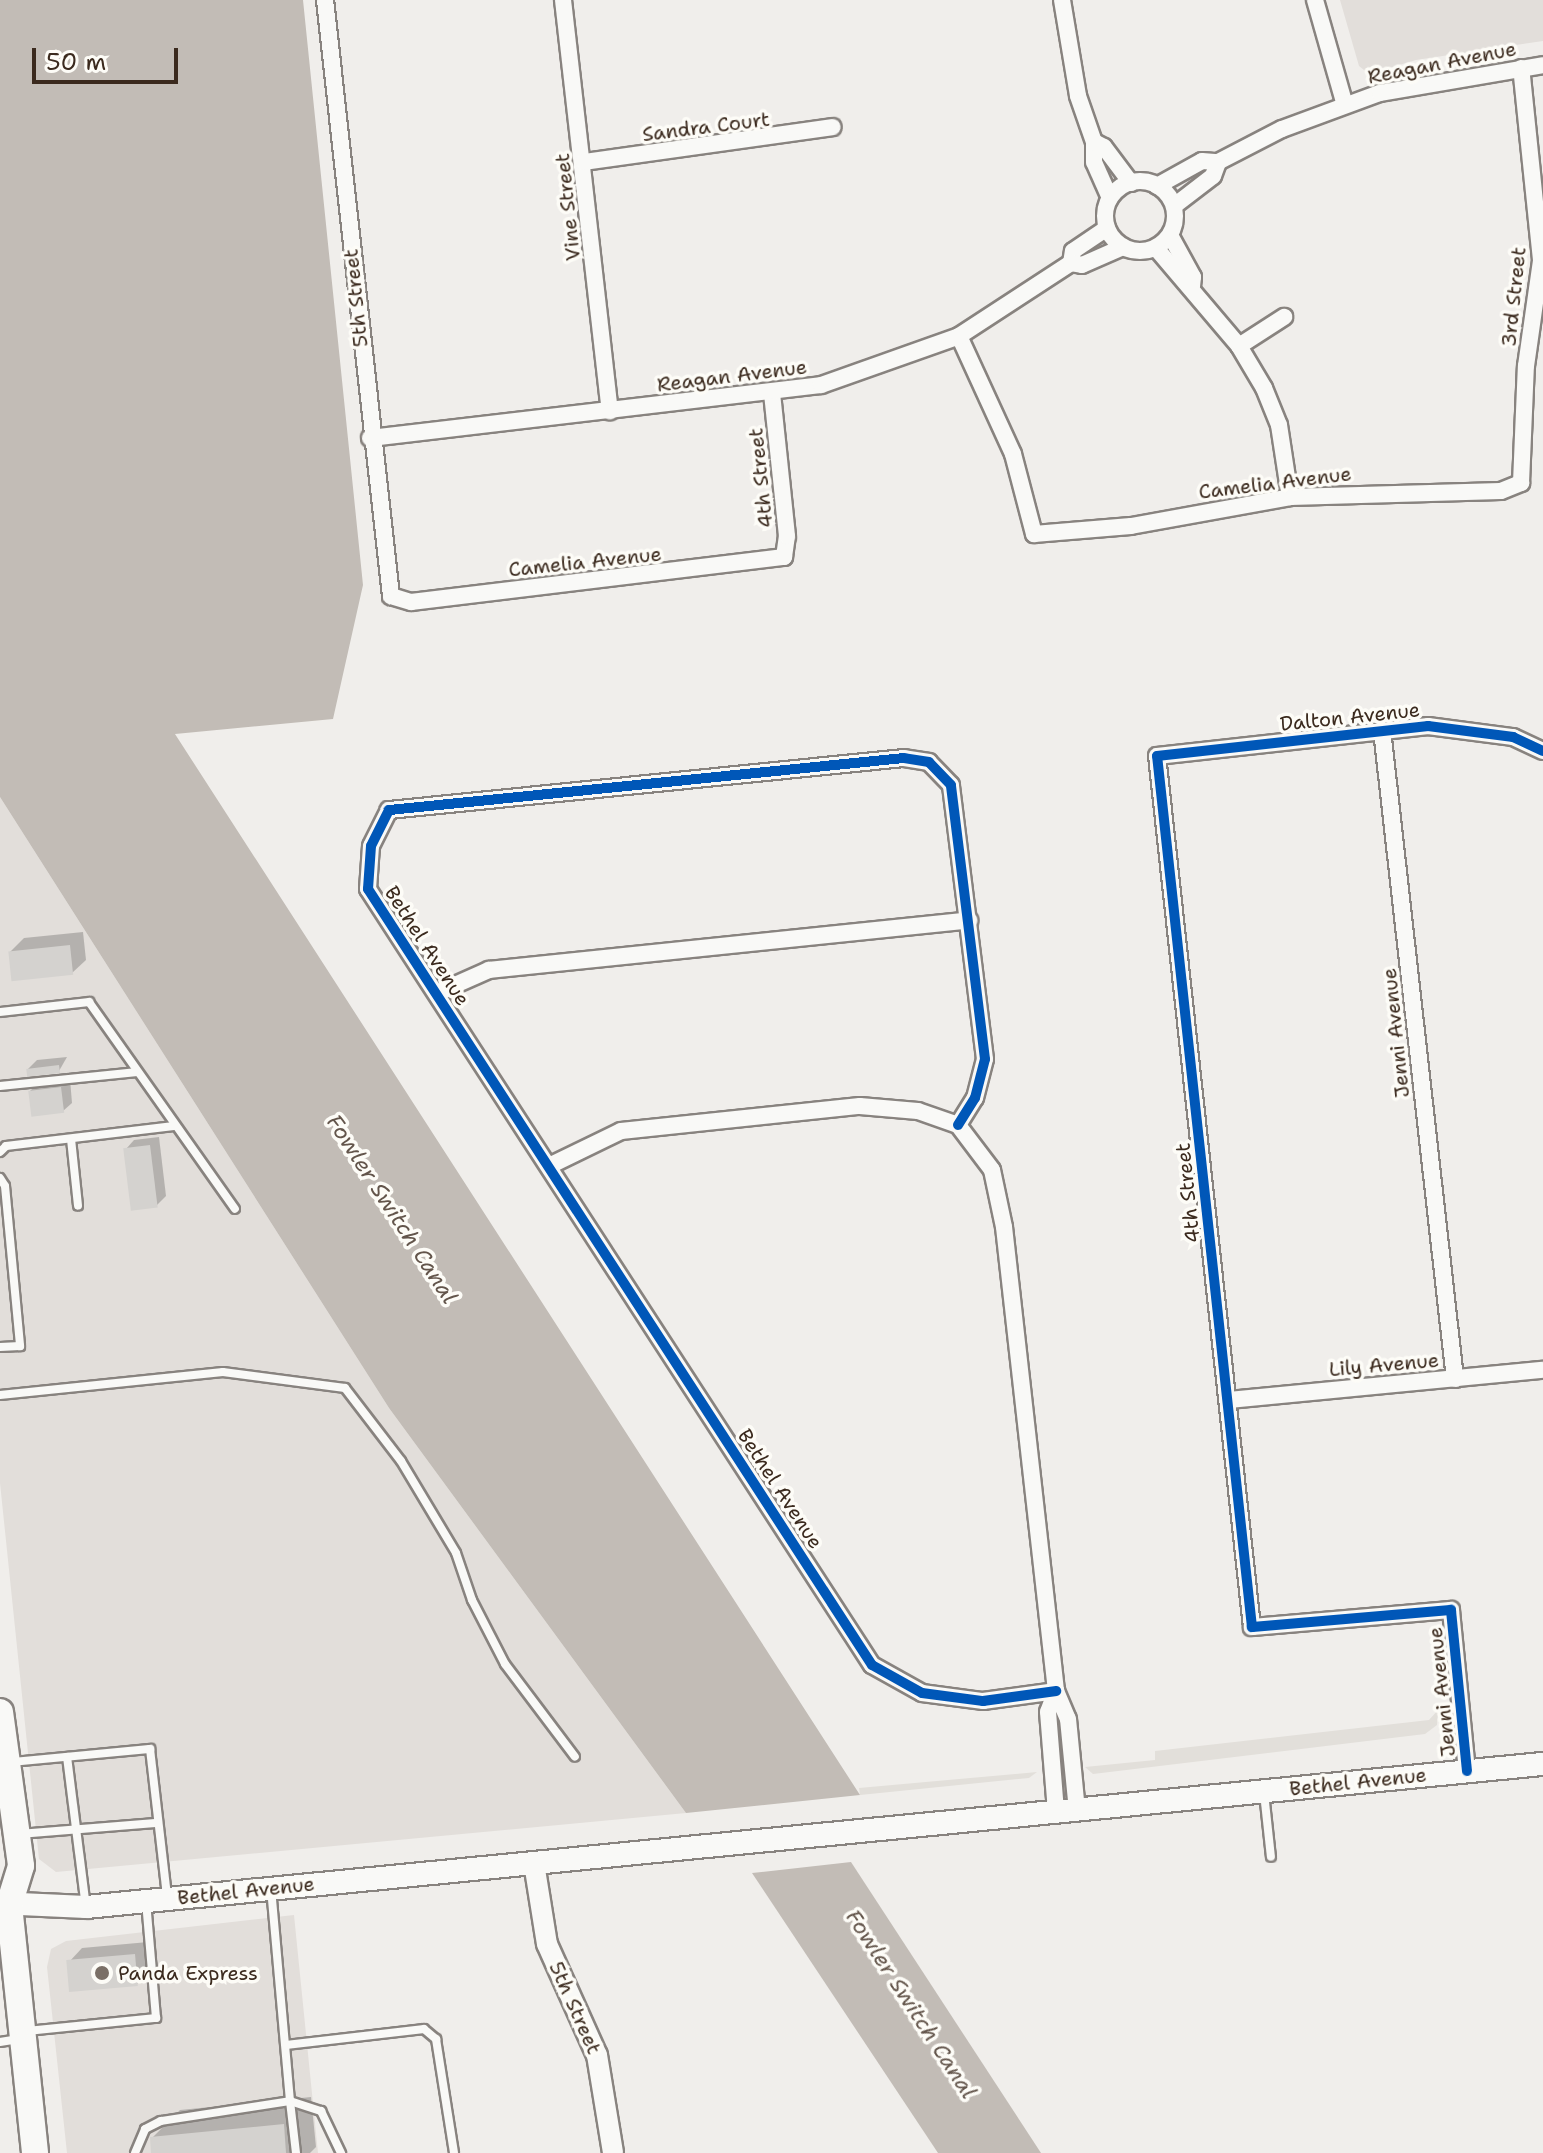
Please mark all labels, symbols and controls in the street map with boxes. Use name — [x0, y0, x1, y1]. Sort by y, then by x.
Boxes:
scale bar — [36, 32, 182, 82]
street label: Reagan Avenue — [1366, 37, 1518, 89]
text: 50 m — [46, 46, 106, 78]
street label: Sandra Court — [641, 107, 771, 147]
street label: Vine Street — [550, 152, 586, 262]
street label: 3rd Street — [1497, 246, 1531, 348]
street label: 5th Street — [339, 248, 373, 348]
street label: Reagan Avenue — [656, 355, 808, 397]
street label: 4th Street — [744, 427, 778, 529]
street label: Camelia Avenue — [1197, 462, 1353, 504]
street label: Camelia Avenue — [507, 542, 663, 582]
street label: Dalton Avenue — [1279, 698, 1421, 736]
street label: Bethel Avenue — [379, 882, 475, 1010]
street label: Jenni Avenue — [1377, 967, 1415, 1099]
water label: Fowler Switch Canal — [321, 1109, 463, 1309]
street label: 4th Street — [1171, 1142, 1205, 1244]
street label: Lily Avenue — [1328, 1348, 1440, 1382]
street label: Bethel Avenue — [732, 1425, 828, 1553]
street label: Jenni Avenue — [1423, 1626, 1461, 1758]
street label: Bethel Avenue — [1288, 1763, 1428, 1801]
street label: Bethel Avenue — [176, 1872, 316, 1910]
water label: Fowler Switch Canal — [840, 1904, 982, 2104]
street label: 5th Street — [544, 1958, 606, 2058]
place label: Panda Express — [118, 1961, 258, 1985]
marker: Panda Express — [93, 1964, 111, 1982]

